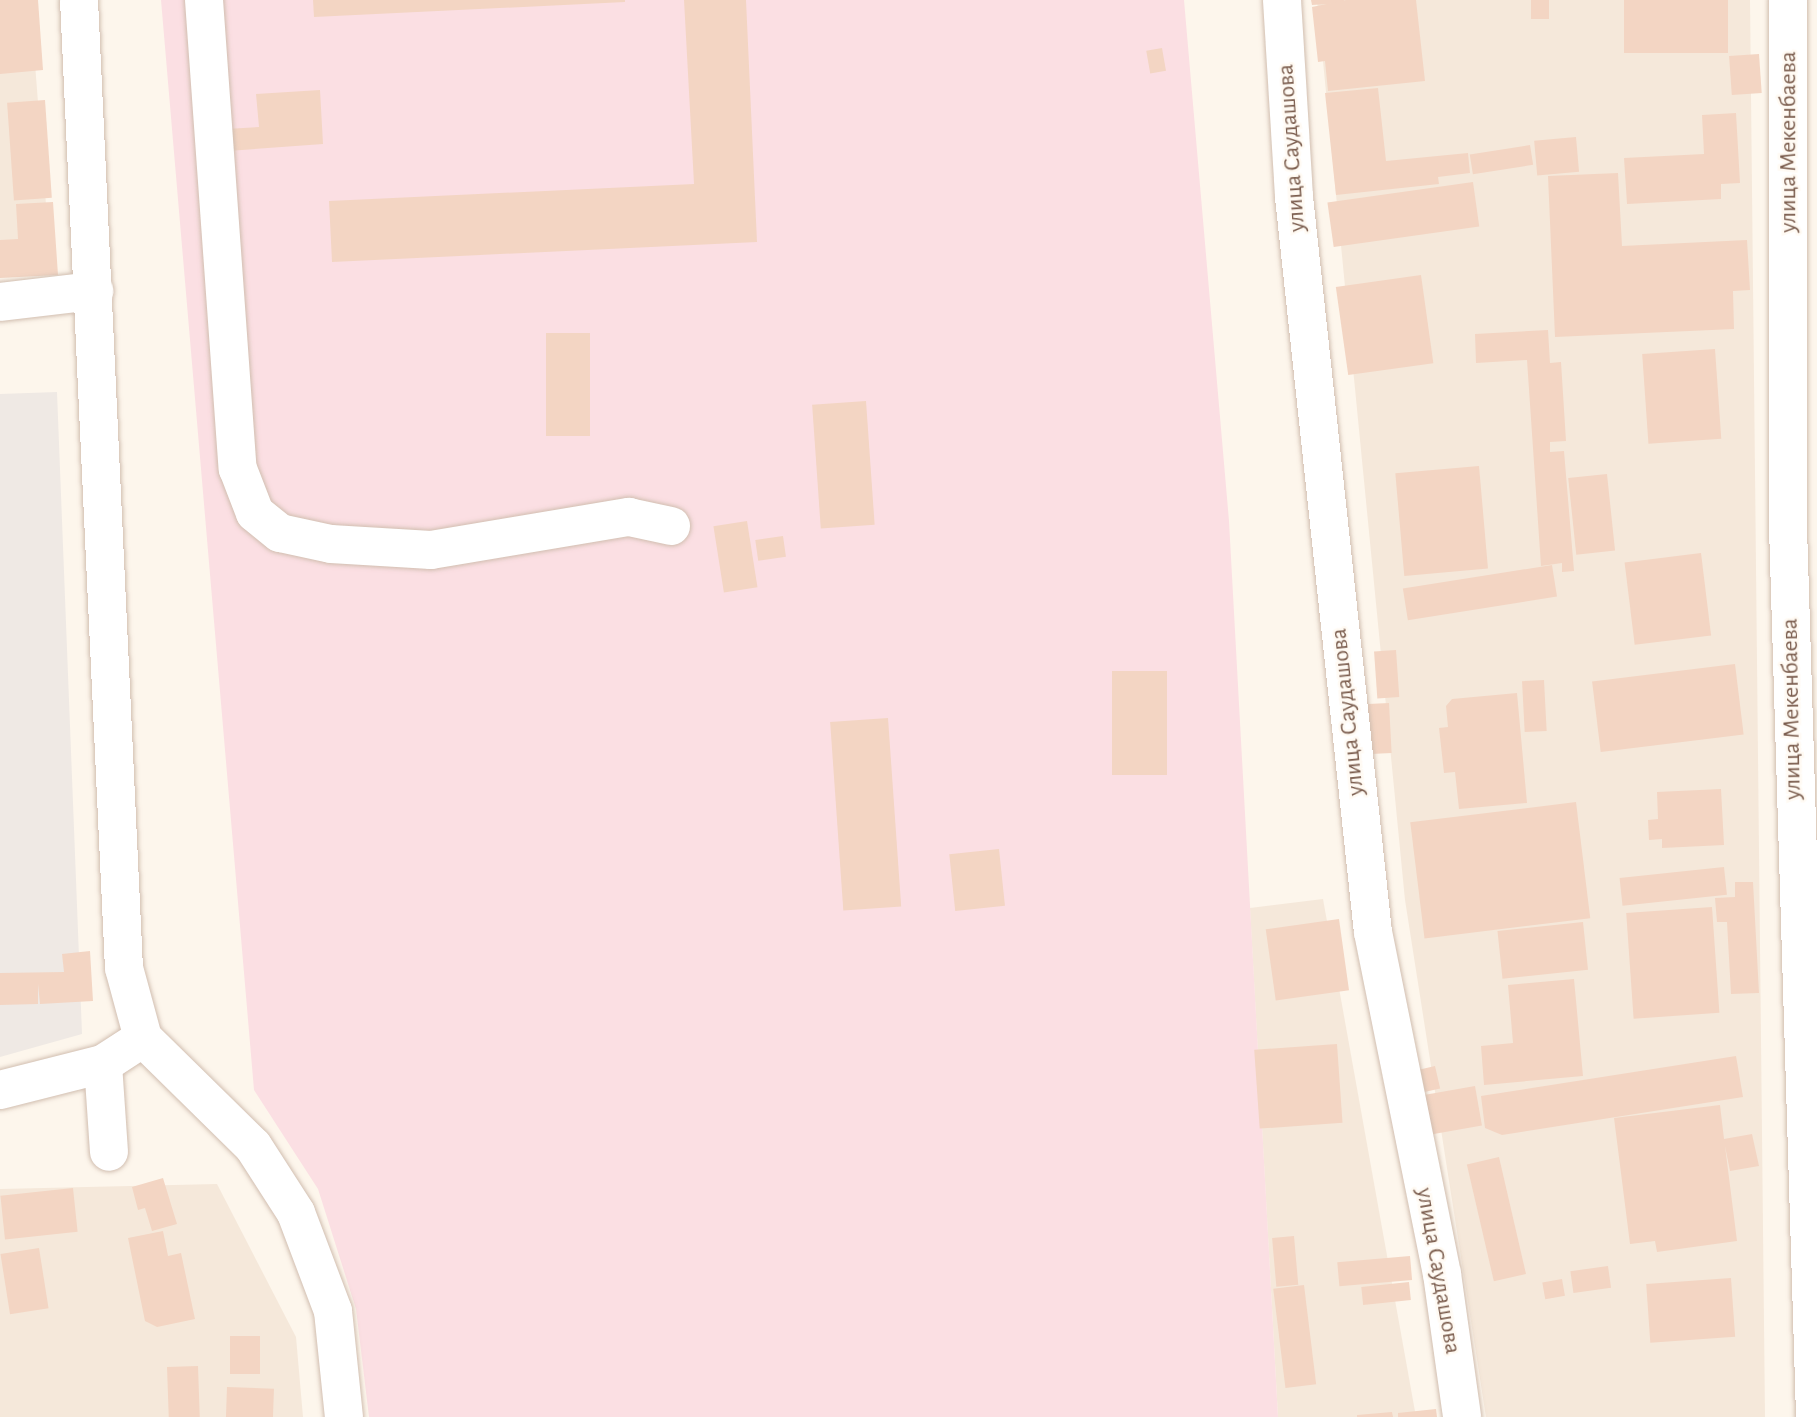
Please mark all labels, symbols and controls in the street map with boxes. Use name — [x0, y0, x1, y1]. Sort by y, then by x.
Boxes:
street label: улица Мекенбаева — [1775, 51, 1803, 233]
street label: улица Саудашова — [1272, 63, 1312, 233]
street label: улица Мекенбаева — [1776, 618, 1808, 800]
street label: улица Саудашова — [1325, 627, 1371, 797]
street label: улица Саудашова — [1409, 1186, 1467, 1356]

